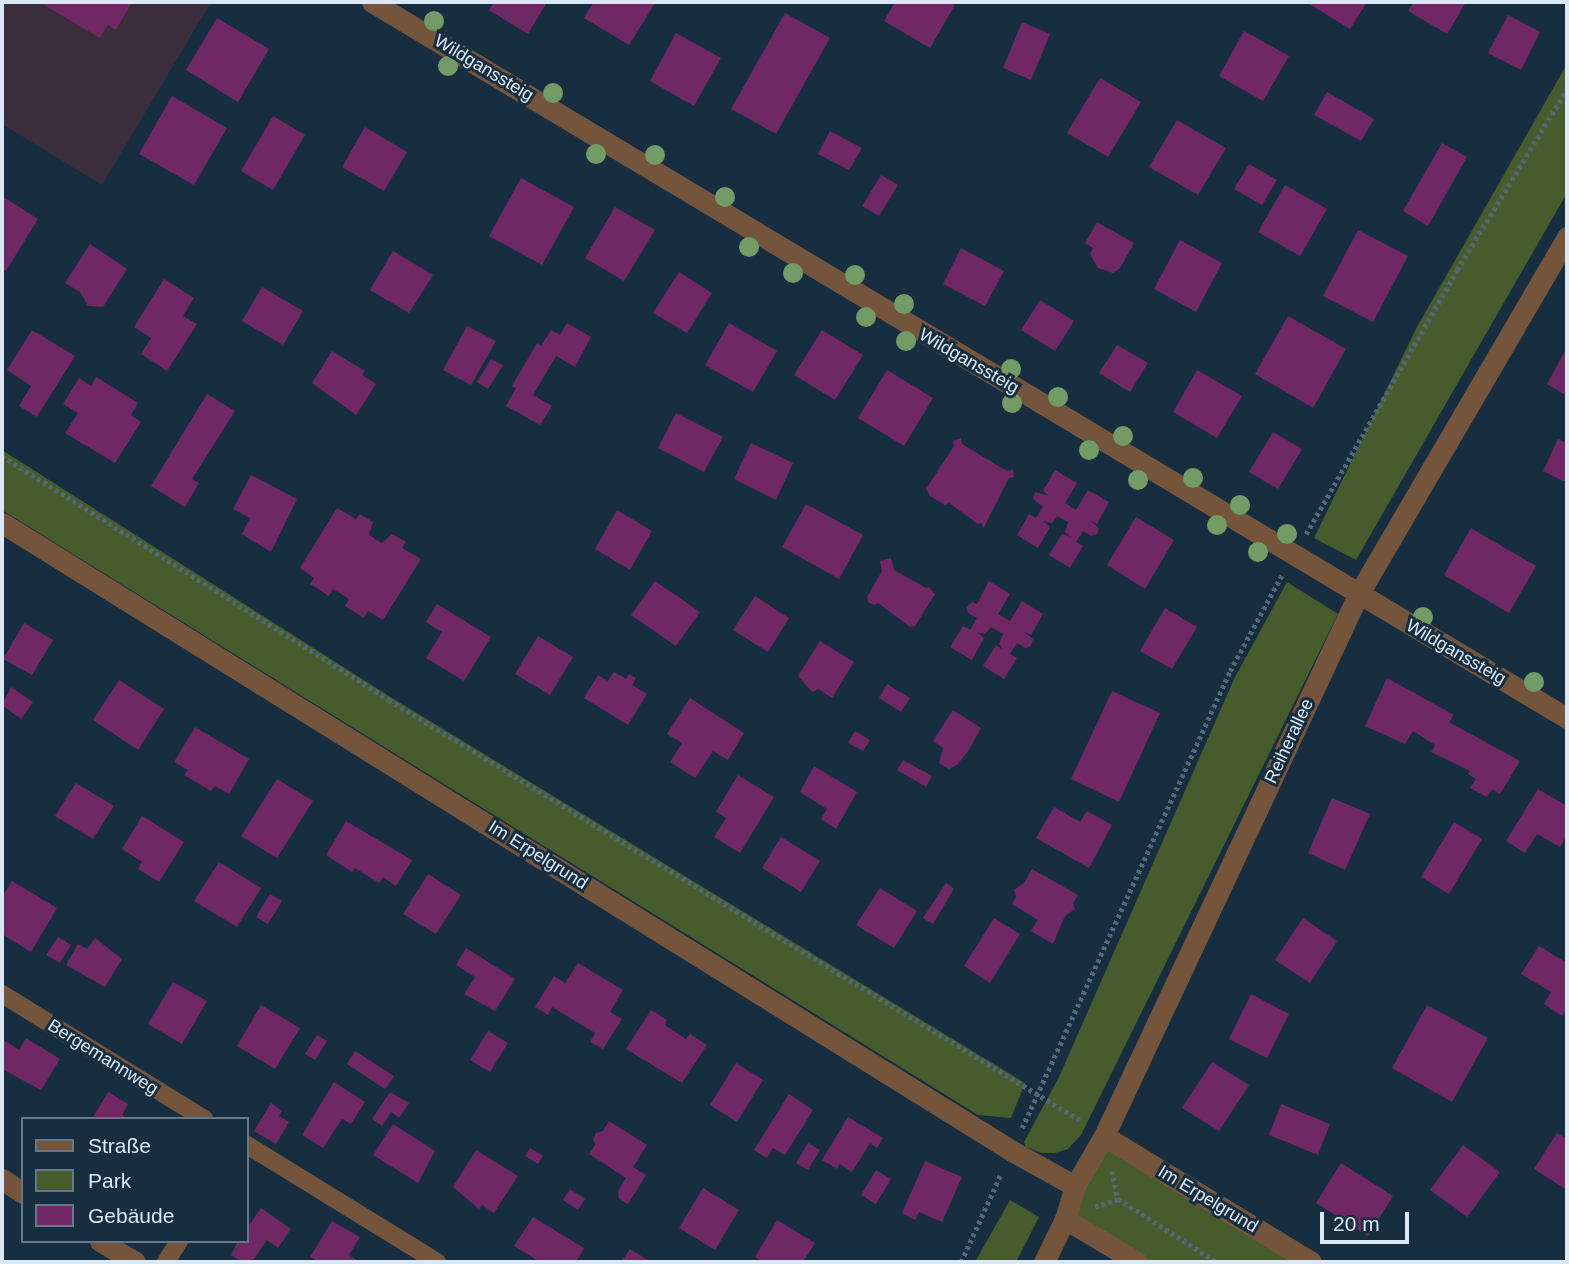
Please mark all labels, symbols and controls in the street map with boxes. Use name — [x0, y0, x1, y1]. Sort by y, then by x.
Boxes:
street label: Wildganssteig — [430, 30, 538, 106]
street label: Wildganssteig — [915, 324, 1023, 398]
street label: Wildganssteig — [1402, 615, 1510, 689]
street label: Reiherallee — [1260, 695, 1318, 787]
street label: Im Erpelgrund — [484, 816, 592, 894]
street label: Bergemannweg — [44, 1014, 162, 1100]
legend — [21, 1117, 248, 1243]
text: Straße — [88, 1134, 151, 1157]
street label: Im Erpelgrund — [1154, 1161, 1262, 1237]
text: Park — [88, 1169, 131, 1192]
scale bar — [1324, 1198, 1413, 1242]
text: Gebäude — [88, 1204, 174, 1227]
text: 20 m — [1333, 1212, 1380, 1235]

